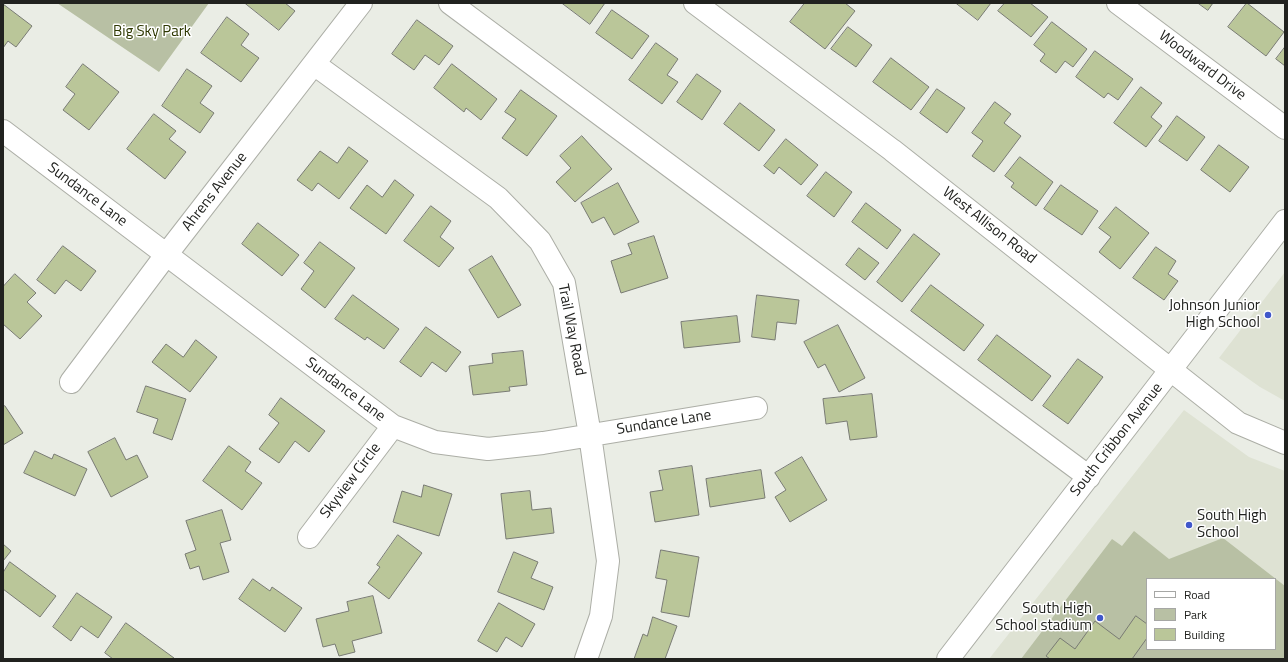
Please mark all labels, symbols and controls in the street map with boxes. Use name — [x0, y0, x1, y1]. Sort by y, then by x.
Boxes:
park label: Big Sky Park — [113, 23, 191, 41]
street label: Woodward Drive — [1155, 27, 1249, 105]
street label: Ahrens Avenue — [179, 149, 251, 235]
street label: Sundance Lane — [44, 159, 130, 231]
street label: West Allison Road — [939, 184, 1039, 268]
street label: Trail Way Road — [553, 283, 589, 377]
place label: Johnson Junior High School — [1169, 297, 1260, 332]
marker: Johnson Junior High School — [1263, 310, 1273, 320]
street label: Sundance Lane — [302, 354, 388, 426]
street label: South Cribbon Avenue — [1067, 380, 1167, 500]
street label: Sundance Lane — [616, 407, 712, 439]
street label: Skyview Circle — [317, 440, 385, 522]
place label: South High School — [1197, 507, 1267, 542]
marker: South High School — [1184, 520, 1194, 530]
legend — [1146, 578, 1276, 650]
text: Road — [1184, 585, 1210, 604]
place label: South High School stadium — [995, 600, 1092, 635]
text: Park — [1184, 605, 1207, 624]
marker: South High School stadium — [1095, 613, 1105, 623]
text: Building — [1184, 625, 1225, 644]

